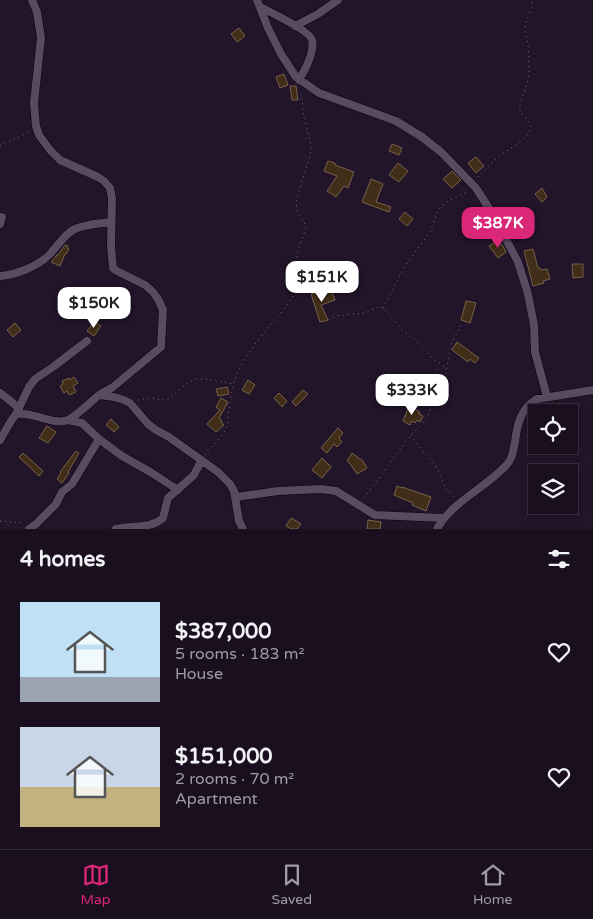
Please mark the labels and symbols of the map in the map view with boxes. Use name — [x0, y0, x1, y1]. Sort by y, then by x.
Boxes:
pin: $387K — [463, 206, 533, 249]
pin: $151K — [287, 260, 357, 303]
pin: $150K — [59, 286, 129, 329]
pin: $333K — [377, 374, 447, 416]

